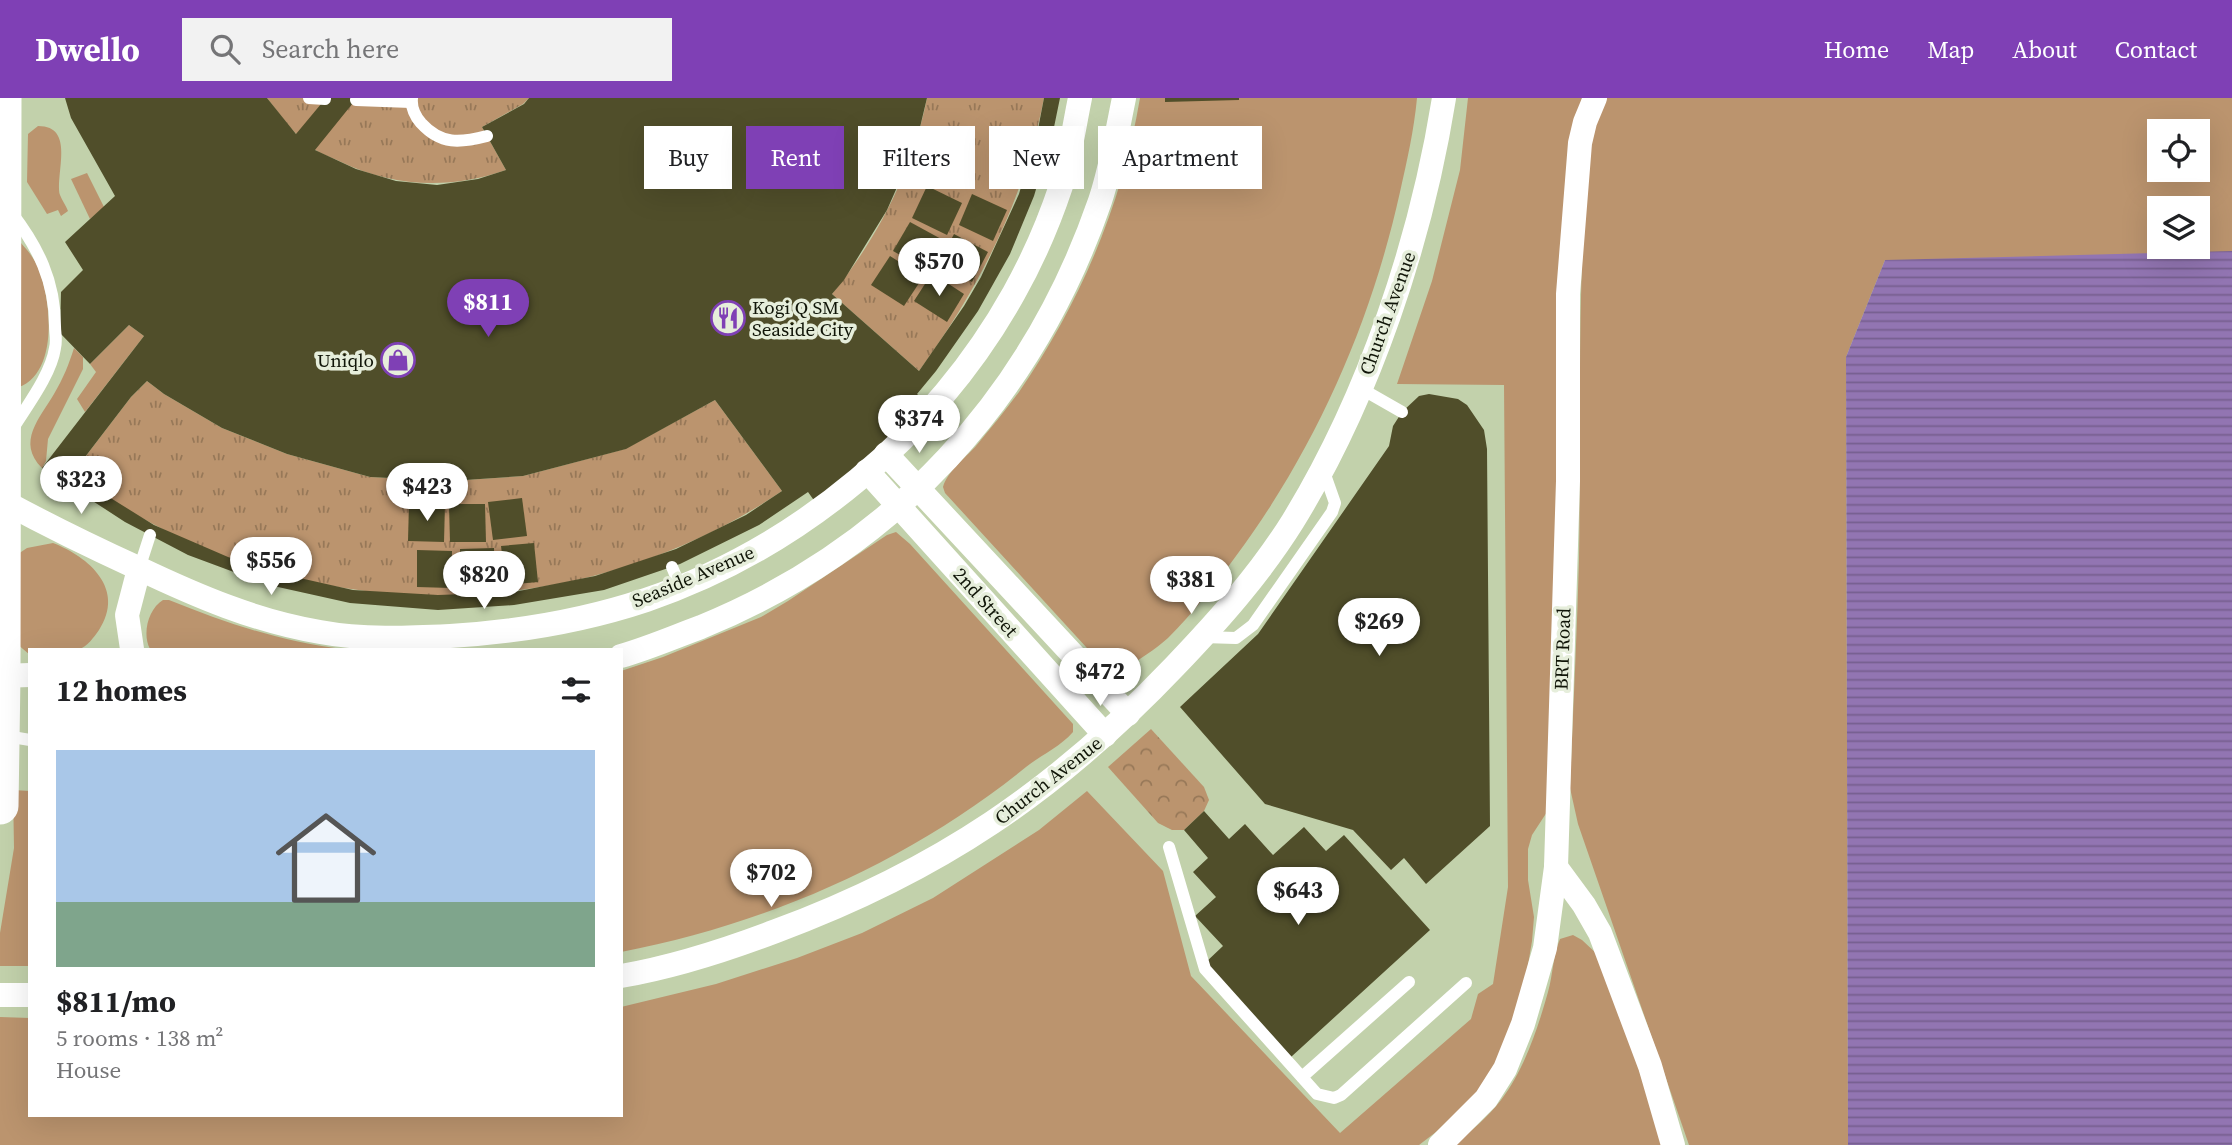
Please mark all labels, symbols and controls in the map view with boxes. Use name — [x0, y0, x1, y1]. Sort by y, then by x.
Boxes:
search box — [182, 18, 672, 81]
text: Dwello — [35, 27, 140, 72]
icon: search — [206, 30, 244, 68]
text: Search here — [262, 31, 399, 67]
text: Home — [1824, 33, 1889, 66]
text: Map — [1927, 33, 1974, 66]
text: About — [2012, 33, 2077, 66]
text: Contact — [2115, 33, 2197, 66]
map controls — [2147, 119, 2210, 259]
button: locate — [2147, 119, 2210, 182]
chip: Buy — [644, 126, 732, 189]
chip: Rent — [746, 126, 844, 189]
chip: Filters — [858, 126, 975, 189]
chip: New — [989, 126, 1084, 189]
chip: Apartment — [1098, 126, 1262, 189]
button: layers — [2147, 196, 2210, 259]
pin: $570 — [898, 238, 980, 298]
text: $570 — [914, 245, 964, 277]
street label: Church Avenue — [1353, 248, 1421, 378]
pin: $811 — [447, 280, 529, 339]
text: $811 — [463, 286, 513, 318]
place label: Kogi Q SM Seaside City — [752, 294, 854, 342]
restaurant icon: Kogi Q SM Seaside City — [709, 299, 747, 337]
shop icon: Uniqlo — [379, 341, 417, 379]
place label: Uniqlo — [317, 347, 374, 373]
pin: $374 — [878, 396, 960, 455]
text: $374 — [894, 402, 944, 434]
pin: $323 — [40, 456, 122, 516]
text: $323 — [56, 463, 106, 495]
pin: $423 — [386, 464, 468, 523]
text: $423 — [402, 470, 452, 502]
pin: $556 — [230, 538, 312, 597]
street label: Seaside Avenue — [628, 539, 758, 613]
text: $556 — [246, 544, 296, 576]
pin: $820 — [443, 552, 525, 611]
pin: $381 — [1150, 556, 1232, 616]
text: $820 — [459, 558, 509, 590]
street label: 2nd Street — [948, 562, 1025, 643]
text: $381 — [1166, 563, 1216, 595]
pin: $269 — [1338, 598, 1420, 658]
text: $269 — [1354, 605, 1404, 637]
street label: BRT Road — [1548, 607, 1576, 690]
pin: $472 — [1059, 648, 1141, 708]
text: $472 — [1075, 655, 1125, 687]
text: 12 homes — [56, 670, 187, 711]
icon: filters — [557, 671, 595, 709]
street label: Church Avenue — [989, 730, 1107, 830]
icon: home — [263, 795, 389, 921]
pin: $702 — [730, 850, 812, 909]
text: $702 — [746, 856, 796, 888]
pin: $643 — [1257, 868, 1339, 927]
text: $643 — [1273, 874, 1323, 906]
text: $811/mo — [56, 981, 176, 1022]
text: 5 rooms · 138 m² — [56, 1022, 223, 1054]
text: House — [56, 1054, 121, 1086]

